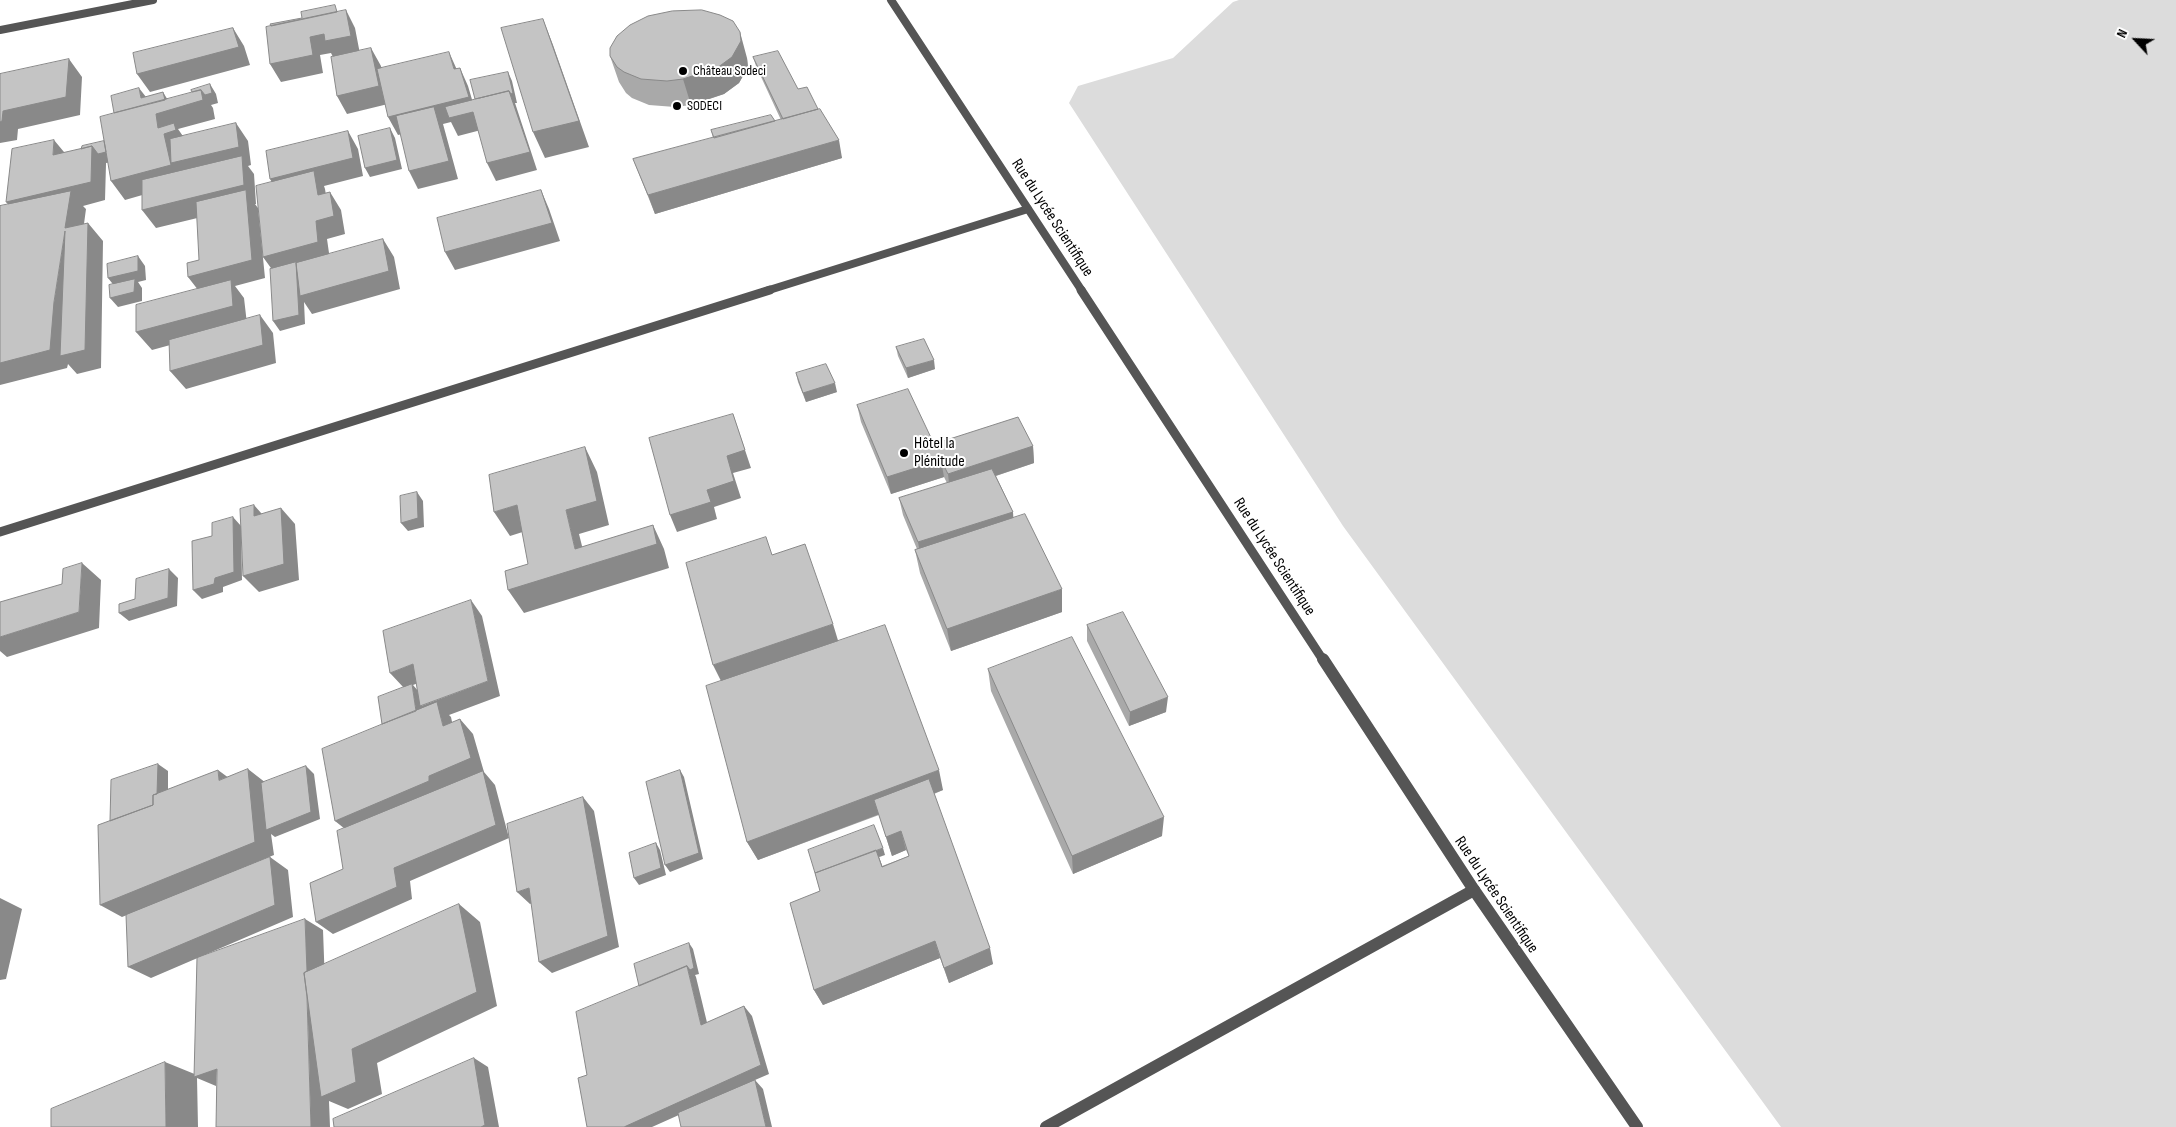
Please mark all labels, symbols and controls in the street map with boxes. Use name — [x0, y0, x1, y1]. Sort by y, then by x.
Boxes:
north arrow — [2111, 15, 2161, 65]
text: N — [2113, 26, 2131, 40]
place label: Château Sodeci — [693, 63, 766, 79]
marker: Château Sodeci — [677, 65, 689, 77]
place label: SODECI — [687, 98, 722, 114]
marker: SODECI — [671, 100, 683, 112]
street label: Rue du Lycée Scientifique — [1007, 156, 1097, 280]
place label: Hôtel la Plénitude — [914, 434, 965, 472]
marker: Hôtel la Plénitude — [898, 447, 910, 459]
street label: Rue du Lycée Scientifique — [1229, 495, 1319, 619]
street label: Rue du Lycée Scientifique — [1450, 833, 1542, 957]

